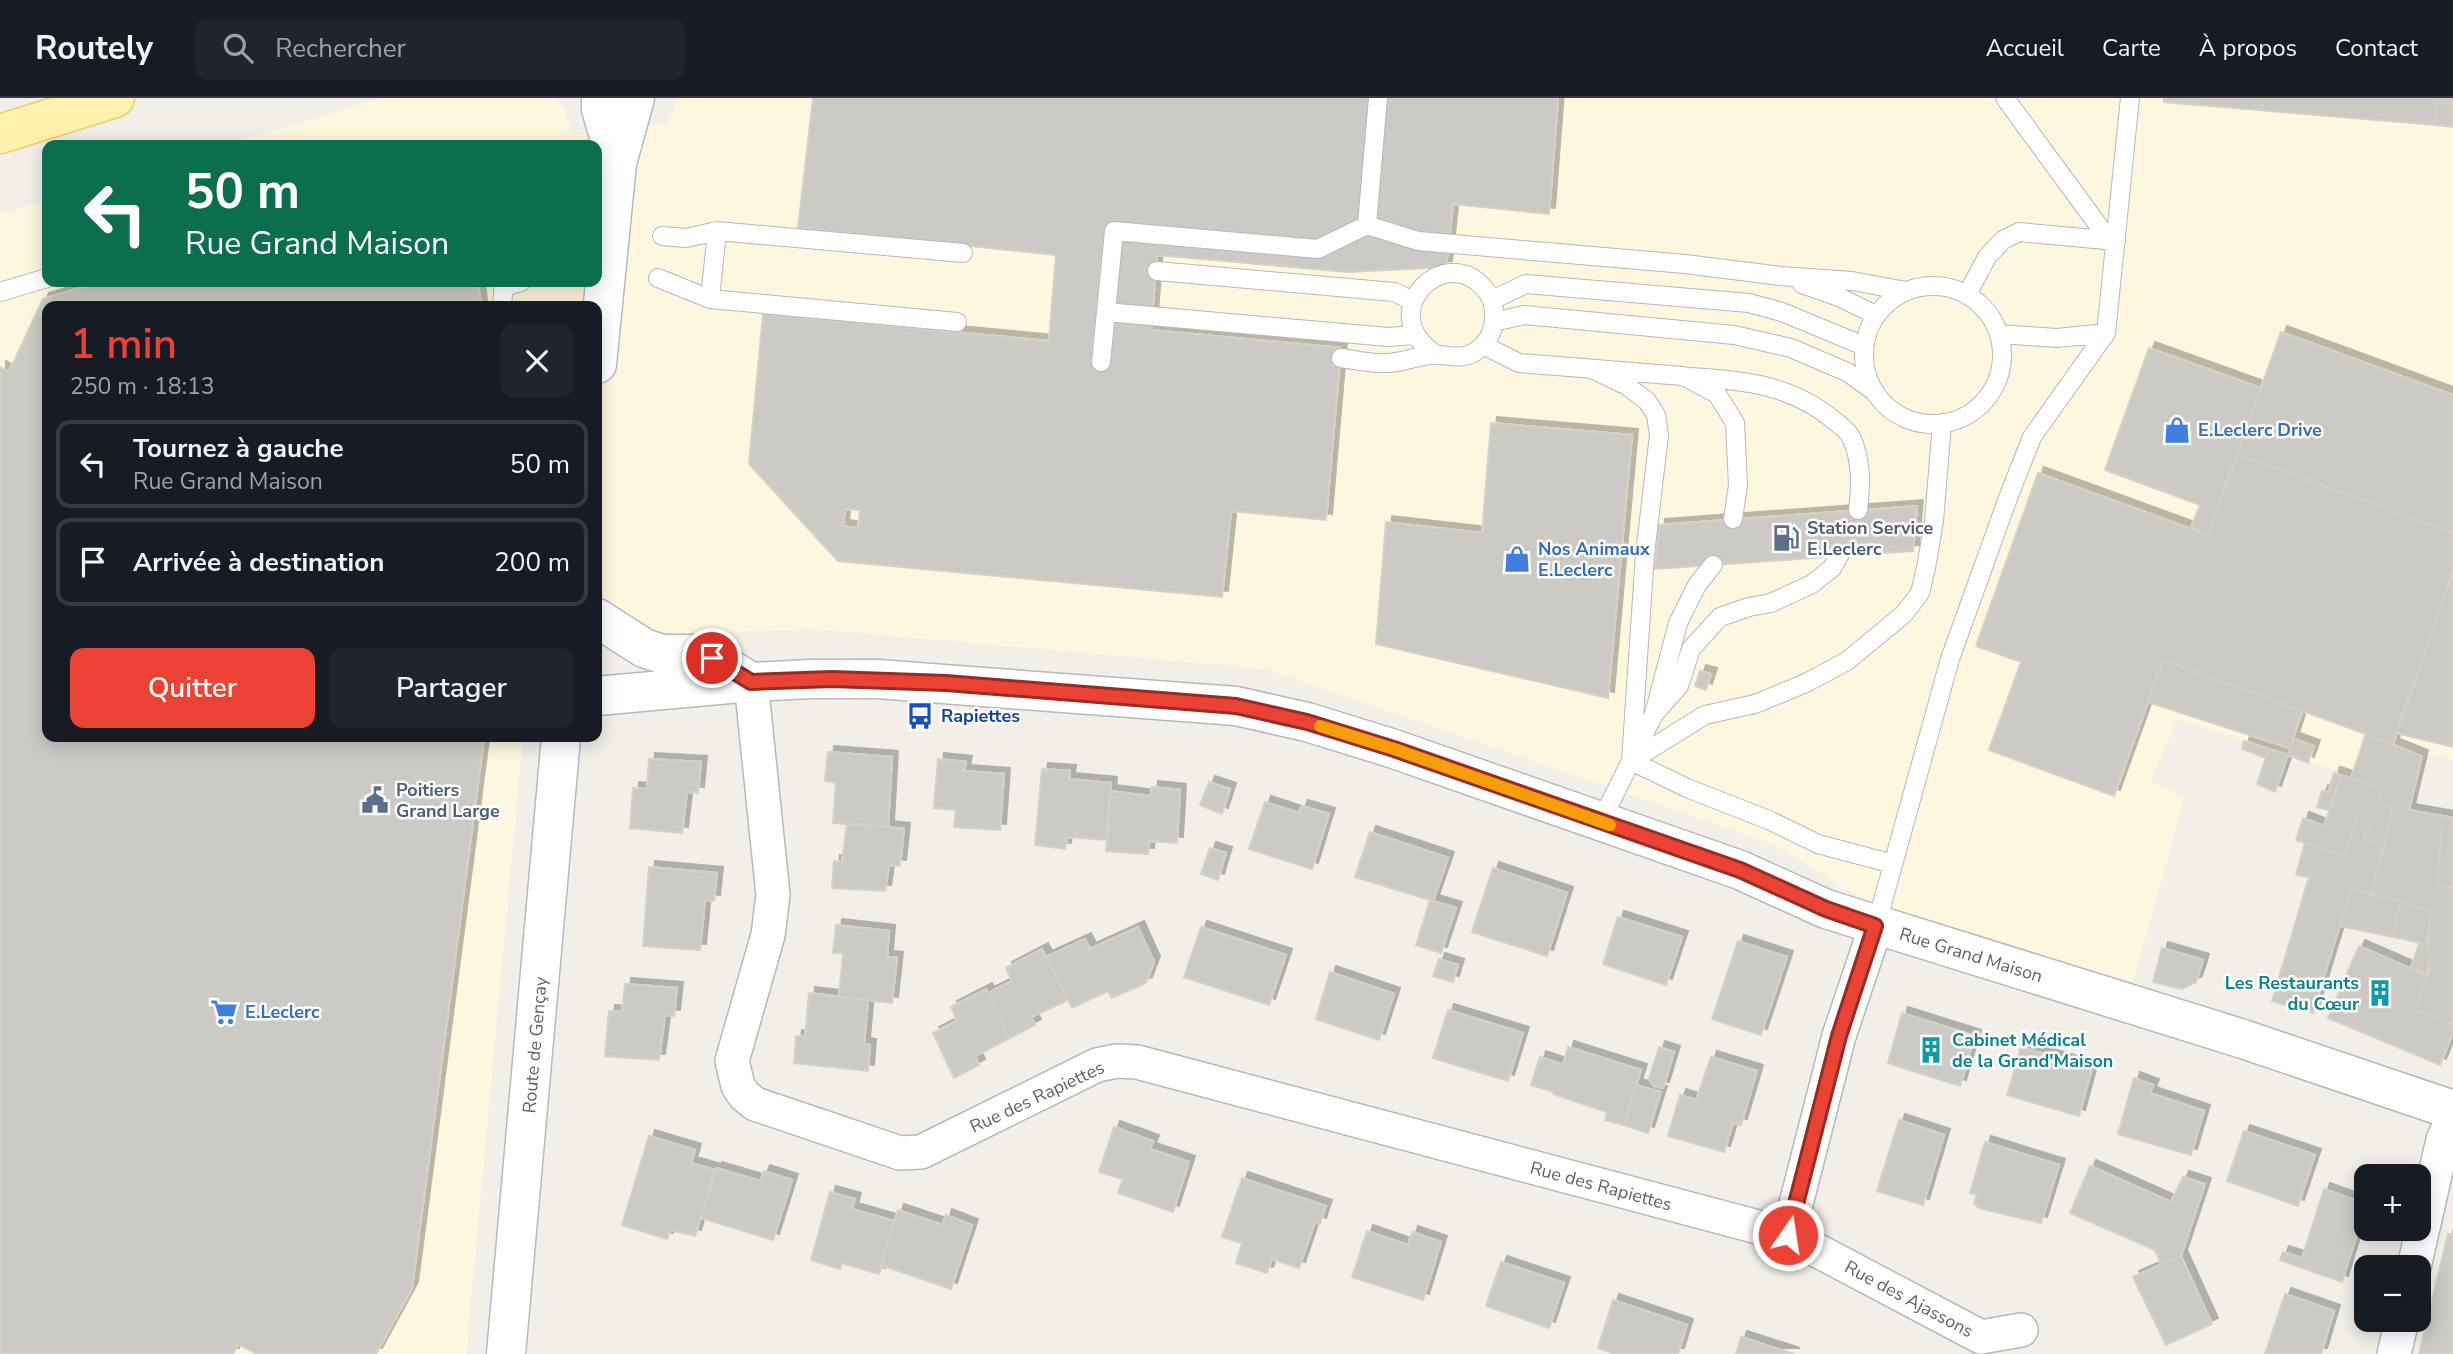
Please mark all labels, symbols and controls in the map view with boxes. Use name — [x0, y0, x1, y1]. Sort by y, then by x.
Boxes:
search box — [195, 17, 685, 80]
text: Routely — [35, 26, 153, 71]
icon: search — [219, 29, 257, 67]
text: Rechercher — [275, 31, 406, 66]
text: Accueil — [1986, 32, 2064, 64]
text: Carte — [2102, 32, 2161, 64]
text: À propos — [2199, 32, 2297, 64]
text: Contact — [2335, 32, 2418, 64]
text: 50 m — [185, 158, 300, 225]
icon: left — [70, 168, 161, 259]
text: Rue Grand Maison — [185, 222, 449, 265]
text: 1 min — [70, 316, 177, 373]
button: close — [500, 324, 574, 398]
text: 250 m · 18:13 — [70, 371, 215, 402]
shop icon: E.Leclerc Drive — [2162, 415, 2192, 445]
place label: E.Leclerc Drive — [2198, 418, 2322, 442]
text: Tournez à gauche — [133, 431, 344, 466]
icon: left — [74, 445, 112, 483]
text: 50 m — [510, 447, 570, 482]
text: Rue Grand Maison — [133, 466, 323, 497]
place label: Station Service E.Leclerc — [1807, 516, 1933, 561]
fuel station icon: Station Service E.Leclerc — [1771, 523, 1801, 553]
place label: Nos Animaux E.Leclerc — [1538, 537, 1650, 582]
icon: arrive — [74, 543, 112, 581]
shop icon: Nos Animaux E.Leclerc — [1502, 544, 1532, 574]
text: Arrivée à destination — [133, 545, 384, 580]
text: 200 m — [494, 545, 570, 580]
pin — [682, 628, 742, 688]
icon: arrive — [693, 639, 731, 677]
button: Quitter — [70, 648, 315, 728]
button: Partager — [329, 648, 574, 728]
bus stop icon: Rapiettes — [905, 701, 935, 731]
place label: Rapiettes — [941, 704, 1020, 728]
place label: Poitiers Grand Large — [396, 778, 500, 823]
public building icon: Poitiers Grand Large — [360, 785, 390, 815]
street label: Rue Grand Maison — [1896, 922, 2046, 988]
place label: Les Restaurants du Cœur — [2225, 971, 2359, 1016]
street label: Route de Gençay — [517, 975, 553, 1114]
building icon: Les Restaurants du Cœur — [2365, 978, 2395, 1008]
supermarket icon: E.Leclerc — [209, 997, 239, 1027]
place label: E.Leclerc — [245, 1000, 320, 1024]
place label: Cabinet Médical de la Grand'Maison — [1952, 1028, 2113, 1073]
building icon: Cabinet Médical de la Grand'Maison — [1916, 1035, 1946, 1065]
street label: Rue des Rapiettes — [966, 1055, 1108, 1139]
street label: Rue des Rapiettes — [1527, 1156, 1675, 1216]
map controls — [2354, 1164, 2431, 1332]
button: + — [2354, 1164, 2431, 1241]
position arrow — [1751, 1198, 1825, 1272]
street label: Rue des Ajassons — [1840, 1255, 1978, 1343]
button: − — [2354, 1255, 2431, 1332]

